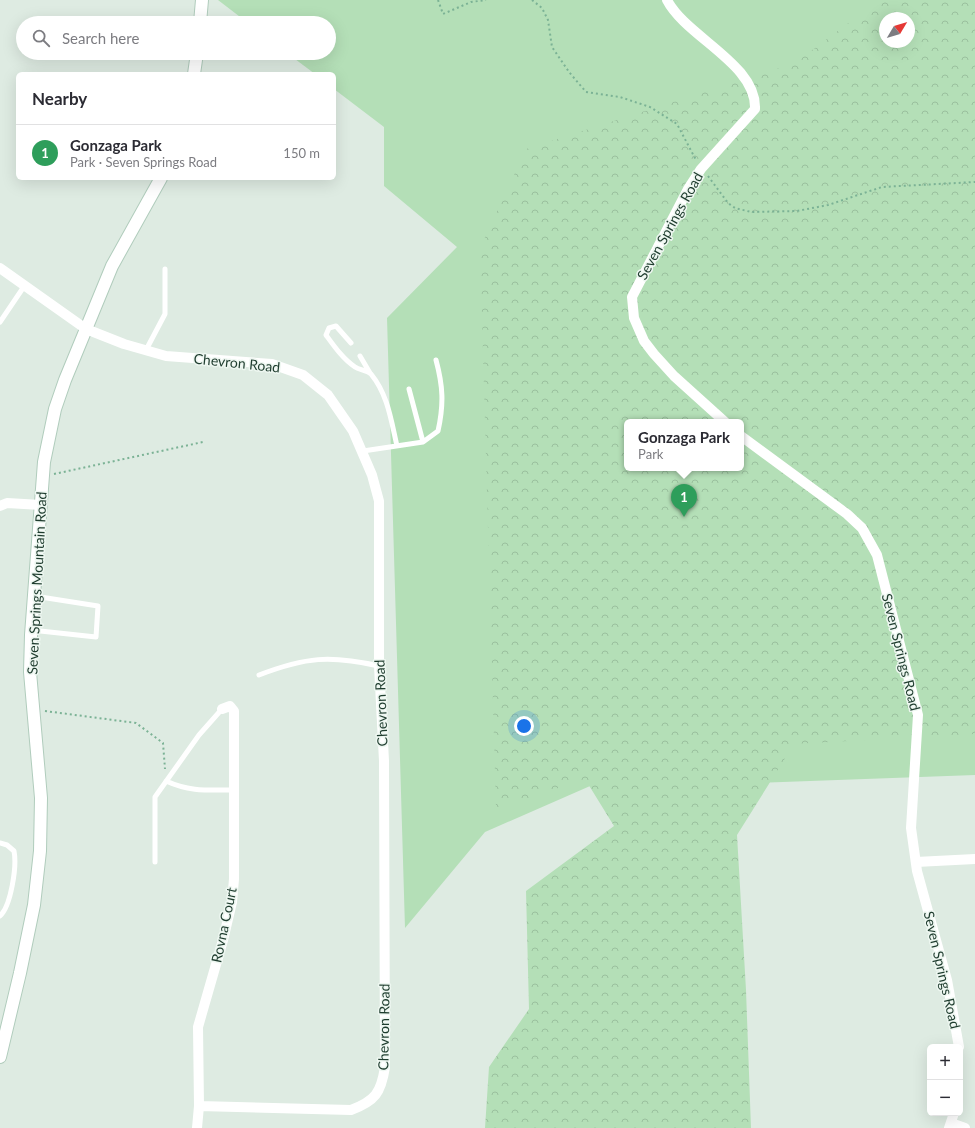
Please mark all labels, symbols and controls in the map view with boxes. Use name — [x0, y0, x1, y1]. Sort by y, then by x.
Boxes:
north arrow — [879, 12, 915, 48]
search box — [16, 16, 336, 60]
icon: search — [30, 27, 52, 49]
text: Search here — [62, 29, 139, 47]
text: Nearby — [32, 88, 87, 109]
text: Gonzaga Park — [70, 136, 162, 154]
text: 1 — [41, 145, 49, 161]
text: 150 m — [283, 145, 320, 161]
text: Park · Seven Springs Road — [70, 154, 217, 170]
street label: Seven Springs Road — [633, 169, 706, 282]
street label: Chevron Road — [193, 350, 281, 375]
popup — [624, 419, 744, 471]
text: Gonzaga Park — [638, 428, 730, 446]
text: Park — [638, 446, 663, 462]
pin: 1 — [671, 484, 697, 517]
street label: Seven Springs Mountain Road — [23, 491, 50, 675]
street label: Seven Springs Road — [879, 592, 924, 712]
street label: Chevron Road — [370, 659, 391, 747]
your location — [514, 716, 534, 736]
street label: Rovna Court — [207, 886, 240, 964]
street label: Seven Springs Road — [921, 909, 964, 1030]
street label: Chevron Road — [374, 983, 393, 1071]
map controls — [927, 1044, 963, 1116]
button: + — [927, 1044, 963, 1080]
button: − — [927, 1080, 963, 1116]

